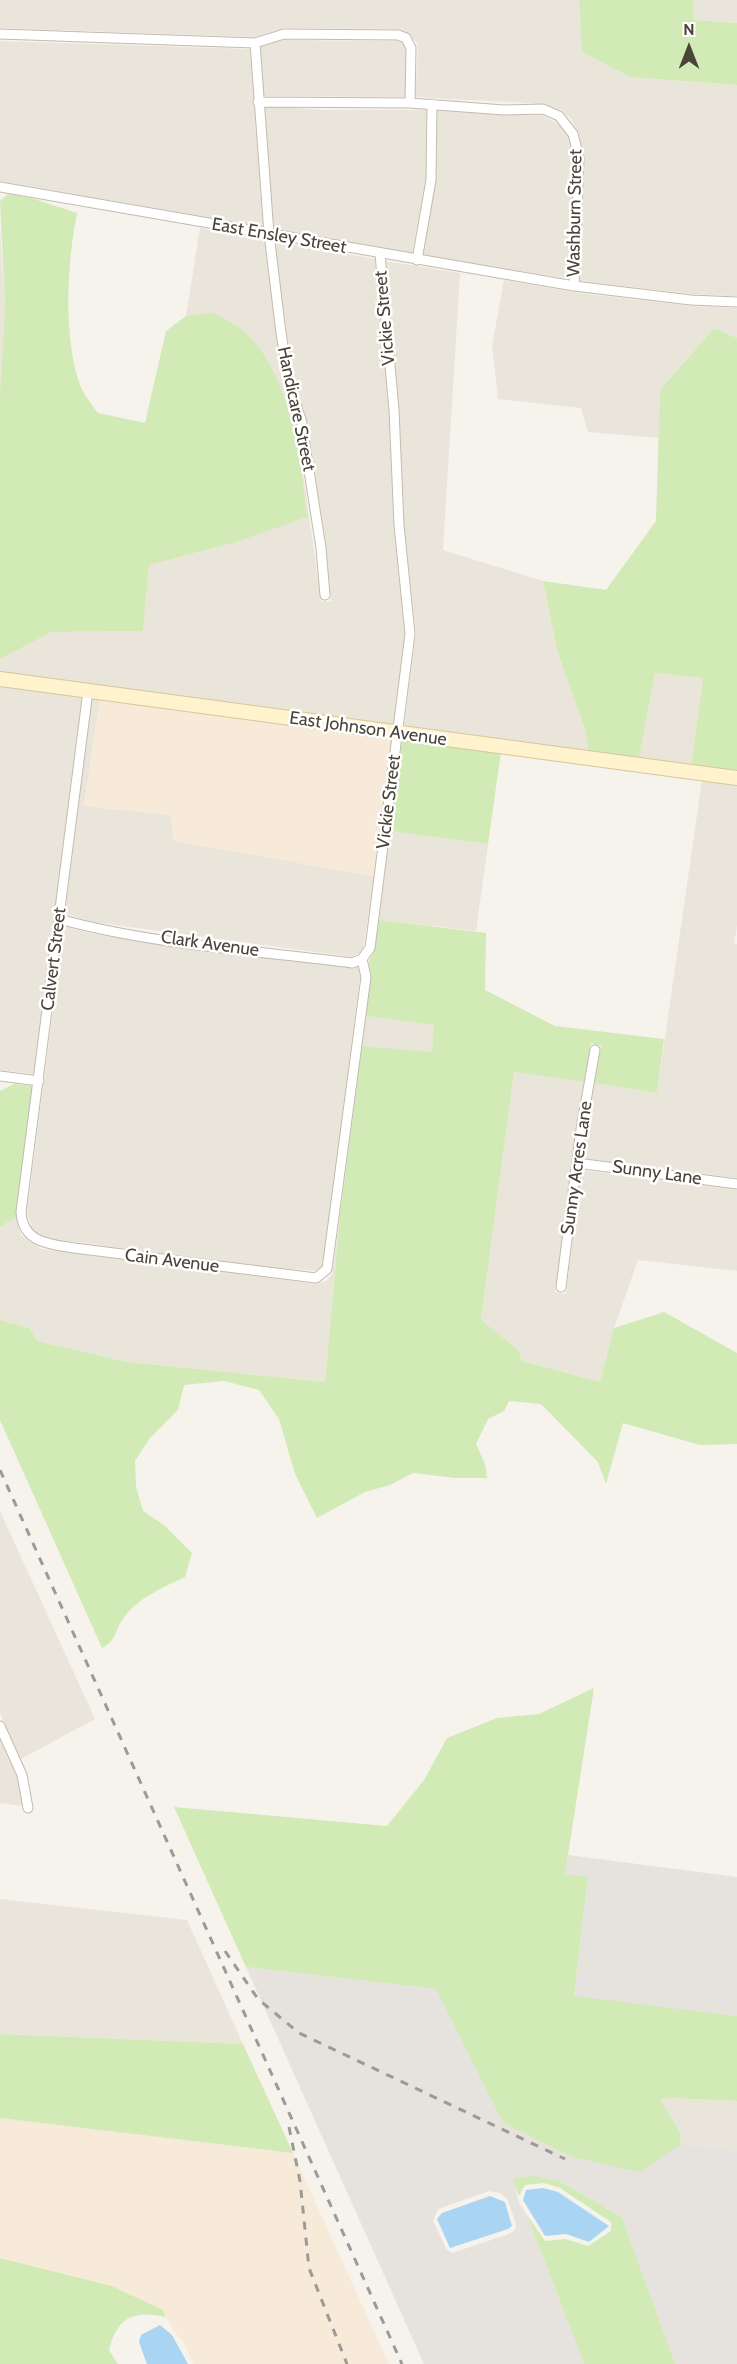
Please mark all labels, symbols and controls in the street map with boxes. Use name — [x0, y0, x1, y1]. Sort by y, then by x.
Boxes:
north arrow — [659, 18, 719, 78]
text: N — [683, 20, 695, 39]
street label: Washburn Street — [563, 149, 587, 277]
street label: East Ensley Street — [210, 214, 348, 258]
street label: Vickie Street — [370, 270, 400, 366]
street label: Handicare Street — [272, 345, 320, 473]
street label: East Johnson Avenue — [288, 707, 448, 751]
street label: Vickie Street — [372, 753, 406, 851]
street label: Calvert Street — [37, 906, 71, 1012]
street label: Clark Avenue — [160, 926, 260, 962]
street label: Sunny Acres Lane — [557, 1100, 597, 1236]
street label: Sunny Lane — [611, 1156, 703, 1190]
street label: Cain Avenue — [124, 1245, 220, 1277]

